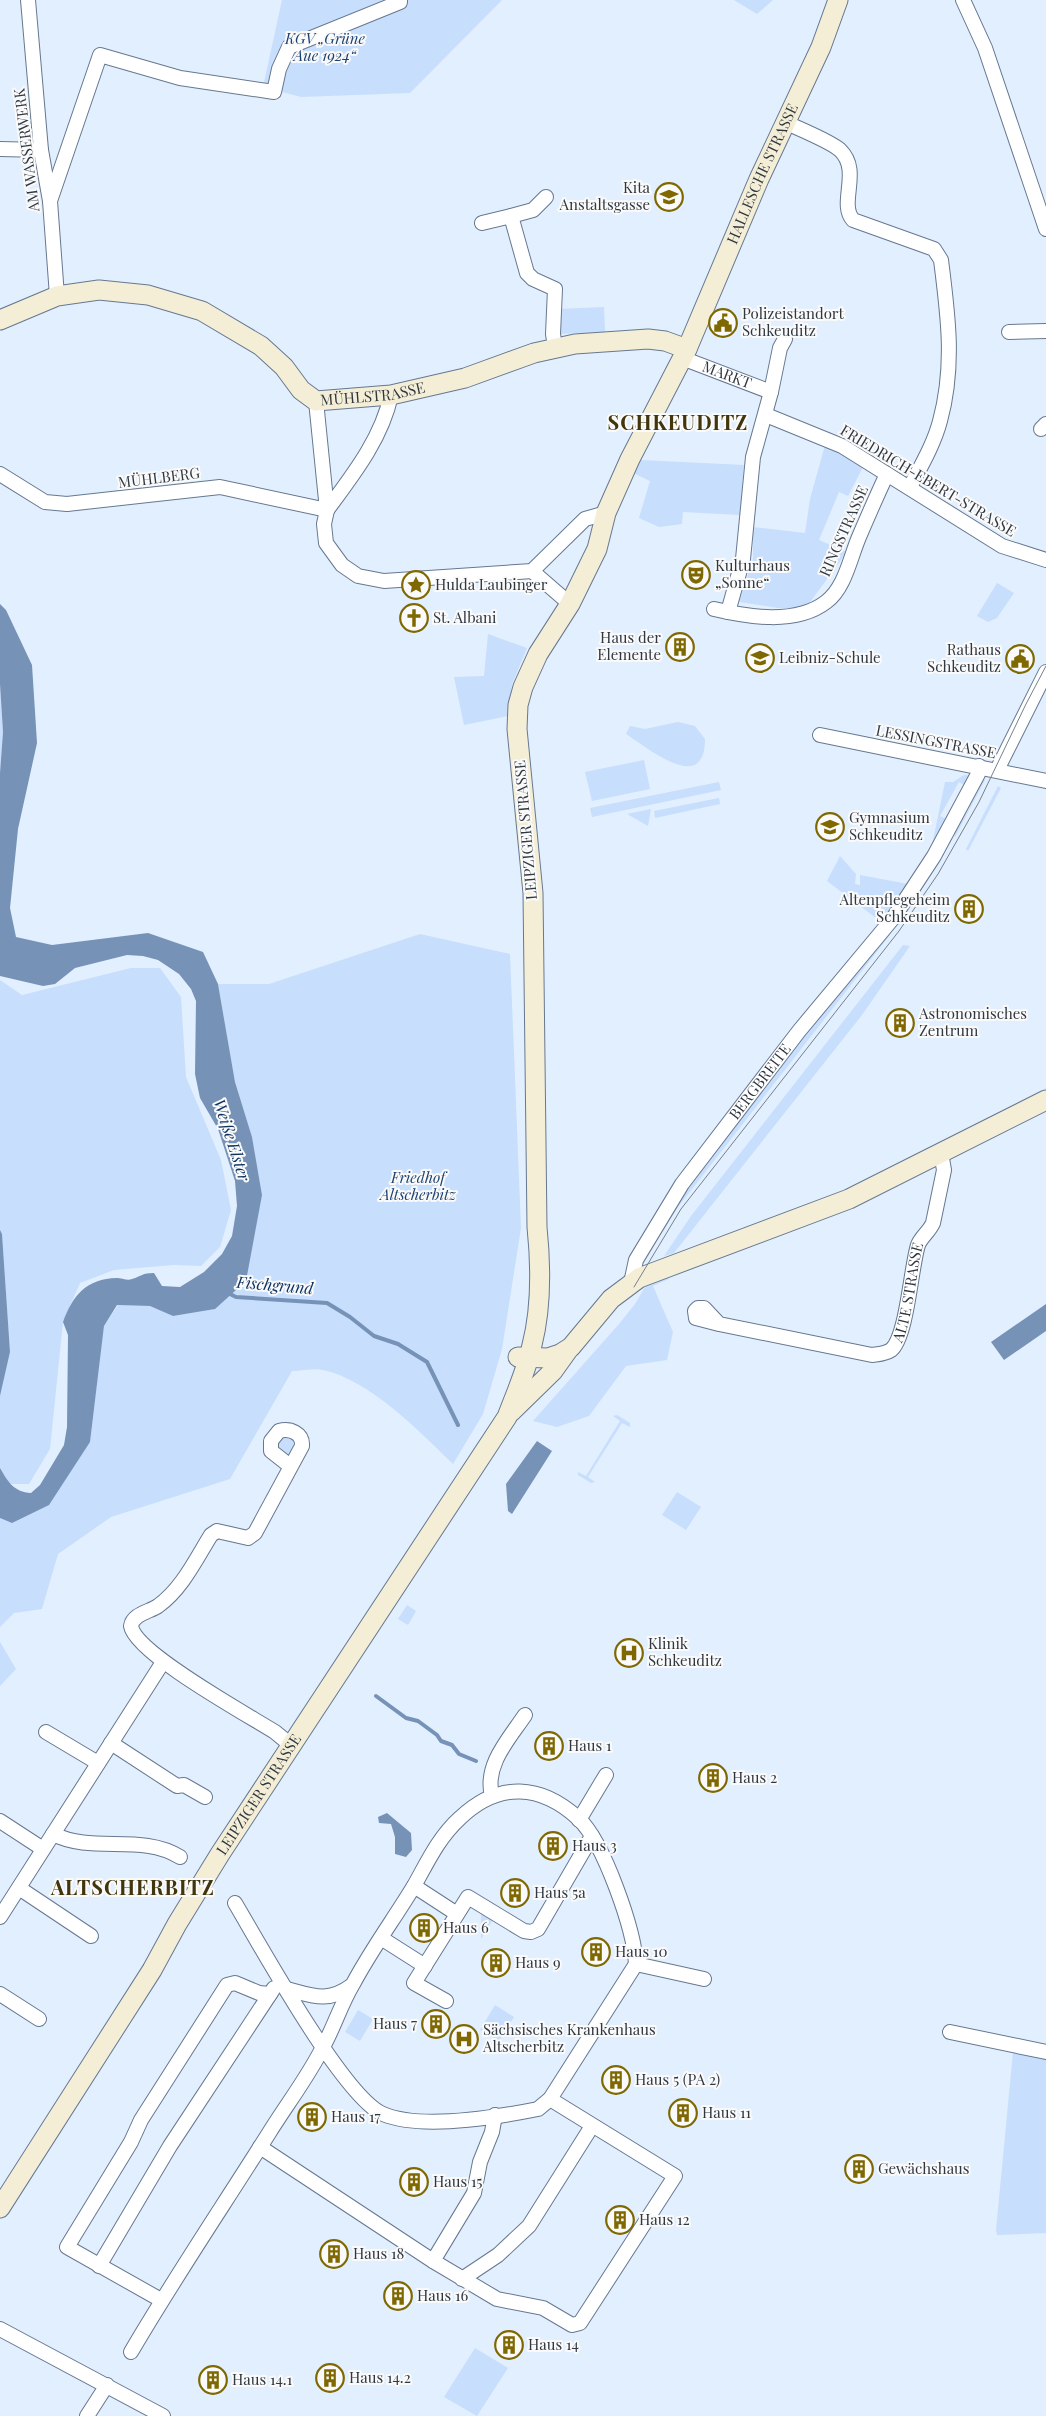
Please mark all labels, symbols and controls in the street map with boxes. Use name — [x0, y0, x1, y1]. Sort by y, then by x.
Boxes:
park label: KGV „Grüne Aue 1924“ — [284, 28, 366, 65]
street label: AM WASSERWERK — [9, 87, 44, 214]
street label: HALLESCHE STRASSE — [722, 100, 802, 247]
place label: Kita Anstaltsgasse — [559, 177, 651, 214]
school or university icon: Kita Anstaltsgasse — [654, 182, 684, 212]
place label: Polizeistandort Schkeuditz — [742, 303, 845, 340]
public building icon: Polizeistandort Schkeuditz — [708, 308, 738, 338]
street label: MARKT — [700, 356, 755, 393]
street label: MÜHLSTRASSE — [320, 377, 427, 410]
district label: SCHKEUDITZ — [608, 408, 748, 435]
street label: FRIEDRICH-EBERT-STRASSE — [837, 420, 1020, 541]
street label: MÜHLBERG — [117, 462, 201, 492]
street label: RINGSTRASSE — [814, 482, 872, 579]
place label: Kulturhaus „Sonne“ — [715, 555, 790, 592]
theatre icon: Kulturhaus „Sonne“ — [681, 560, 711, 590]
place icon: Hulda Laubinger — [401, 570, 431, 600]
place label: Hulda Laubinger — [435, 574, 548, 594]
church icon: St. Albani — [399, 603, 429, 633]
place label: St. Albani — [433, 607, 497, 627]
place label: Haus der Elemente — [597, 627, 661, 664]
building icon: Haus der Elemente — [665, 632, 695, 662]
place label: Rathaus Schkeuditz — [927, 639, 1001, 676]
school or university icon: Leibniz-Schule — [745, 643, 775, 673]
public building icon: Rathaus Schkeuditz — [1005, 644, 1035, 674]
place label: Leibniz-Schule — [779, 647, 881, 667]
street label: LESSINGSTRASSE — [874, 720, 998, 762]
street label: LEIPZIGER STRASSE — [509, 759, 541, 901]
place label: Gymnasium Schkeuditz — [849, 807, 931, 844]
school or university icon: Gymnasium Schkeuditz — [815, 812, 845, 842]
place label: Altenpflegeheim Schkeuditz — [838, 889, 951, 926]
building icon: Altenpflegeheim Schkeuditz — [954, 894, 984, 924]
place label: Astronomisches Zentrum — [918, 1003, 1027, 1040]
building icon: Astronomisches Zentrum — [885, 1008, 915, 1038]
street label: BERGBREITE — [724, 1039, 795, 1123]
water label: Weiße Elster — [209, 1096, 256, 1185]
park label: Friedhof Altscherbitz — [378, 1167, 457, 1204]
street label: ALTE STRASSE — [887, 1240, 927, 1346]
water label: Fischgrund — [235, 1271, 315, 1298]
place label: Klinik Schkeuditz — [648, 1633, 722, 1670]
hospital icon: Klinik Schkeuditz — [614, 1638, 644, 1668]
street label: LEIPZIGER STRASSE — [211, 1730, 305, 1858]
building icon: Haus 1 — [534, 1731, 564, 1761]
place label: Haus 1 — [568, 1735, 612, 1755]
building icon: Haus 2 — [698, 1763, 728, 1793]
place label: Haus 2 — [732, 1767, 777, 1787]
building icon: Haus 3 — [538, 1831, 568, 1861]
place label: Haus 3 — [572, 1835, 617, 1855]
district label: ALTSCHERBITZ — [50, 1873, 215, 1900]
building icon: Haus 5a — [500, 1878, 530, 1908]
place label: Haus 5a — [534, 1882, 586, 1902]
building icon: Haus 6 — [409, 1913, 439, 1943]
place label: Haus 6 — [443, 1917, 489, 1937]
building icon: Haus 10 — [581, 1937, 611, 1967]
place label: Haus 10 — [615, 1941, 667, 1961]
building icon: Haus 9 — [481, 1948, 511, 1978]
place label: Haus 9 — [515, 1952, 561, 1972]
building icon: Haus 7 — [421, 2009, 451, 2039]
place label: Haus 7 — [373, 2013, 417, 2033]
place label: Sächsisches Krankenhaus Altscherbitz — [482, 2019, 656, 2056]
hospital icon: Sächsisches Krankenhaus Altscherbitz — [449, 2024, 479, 2054]
building icon: Haus 5 (PA 2) — [601, 2065, 631, 2095]
place label: Haus 5 (PA 2) — [635, 2069, 720, 2089]
building icon: Haus 11 — [668, 2098, 698, 2128]
building icon: Haus 17 — [297, 2102, 327, 2132]
place label: Haus 11 — [702, 2102, 751, 2122]
place label: Haus 17 — [331, 2106, 381, 2126]
building icon: Gewächshaus — [844, 2154, 874, 2184]
place label: Gewächshaus — [878, 2158, 970, 2178]
building icon: Haus 15 — [399, 2167, 429, 2197]
place label: Haus 15 — [433, 2171, 483, 2191]
building icon: Haus 12 — [605, 2205, 635, 2235]
place label: Haus 12 — [639, 2209, 690, 2229]
building icon: Haus 18 — [319, 2239, 349, 2269]
place label: Haus 18 — [353, 2243, 404, 2263]
building icon: Haus 16 — [383, 2281, 413, 2311]
place label: Haus 16 — [417, 2285, 468, 2305]
building icon: Haus 14 — [494, 2330, 524, 2360]
place label: Haus 14 — [528, 2334, 579, 2354]
building icon: Haus 14.2 — [315, 2363, 345, 2393]
building icon: Haus 14.1 — [198, 2365, 228, 2395]
place label: Haus 14.2 — [349, 2367, 411, 2387]
place label: Haus 14.1 — [232, 2369, 293, 2389]

